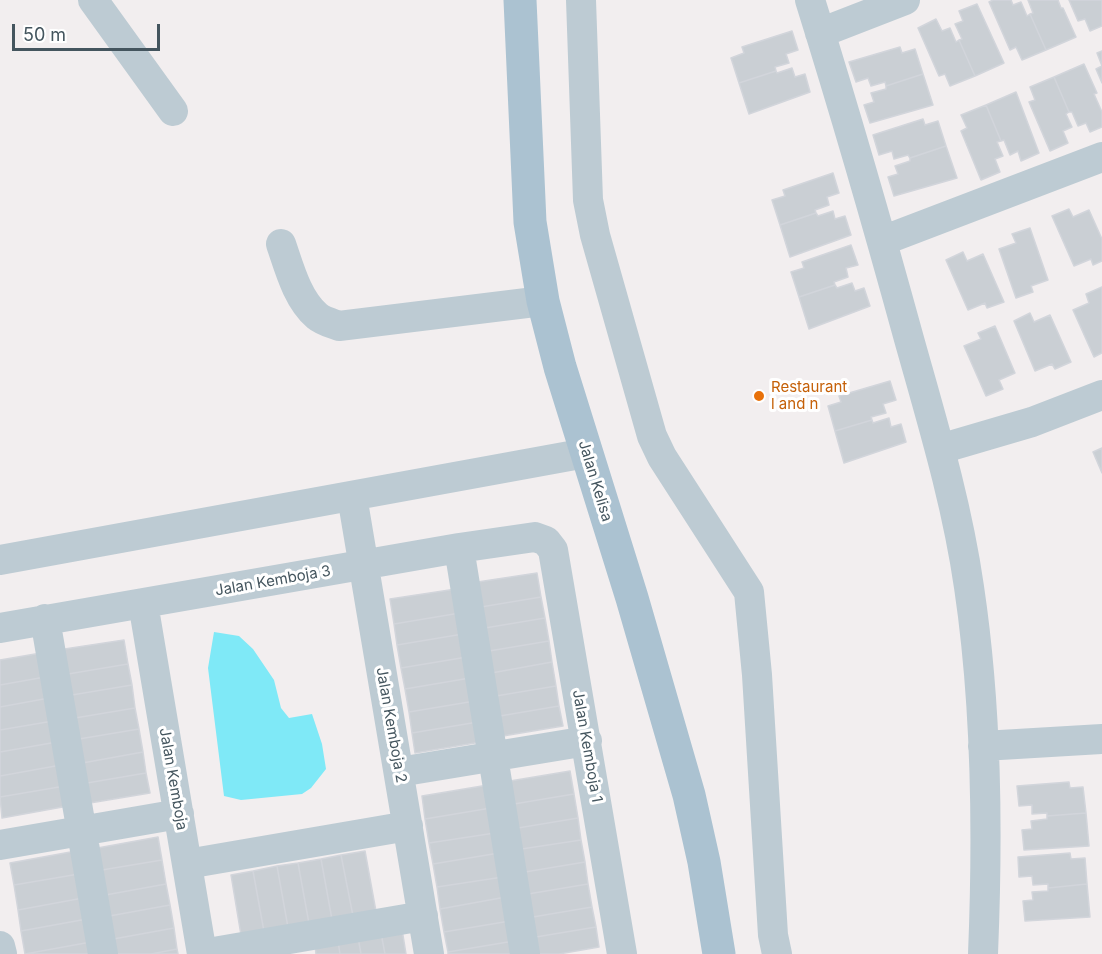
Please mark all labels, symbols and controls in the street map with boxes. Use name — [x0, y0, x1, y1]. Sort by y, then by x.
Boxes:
scale bar — [15, 12, 164, 50]
text: 50 m — [23, 24, 66, 45]
place label: Restaurant l and n — [771, 378, 847, 413]
marker: Restaurant l and n — [752, 389, 766, 403]
street label: Jalan Kelisa — [574, 438, 616, 524]
street label: Jalan Kemboja 3 — [214, 562, 332, 600]
street label: Jalan Kemboja 2 — [372, 666, 410, 784]
street label: Jalan Kemboja 1 — [568, 688, 606, 804]
street label: Jalan Kemboja — [155, 726, 191, 832]

